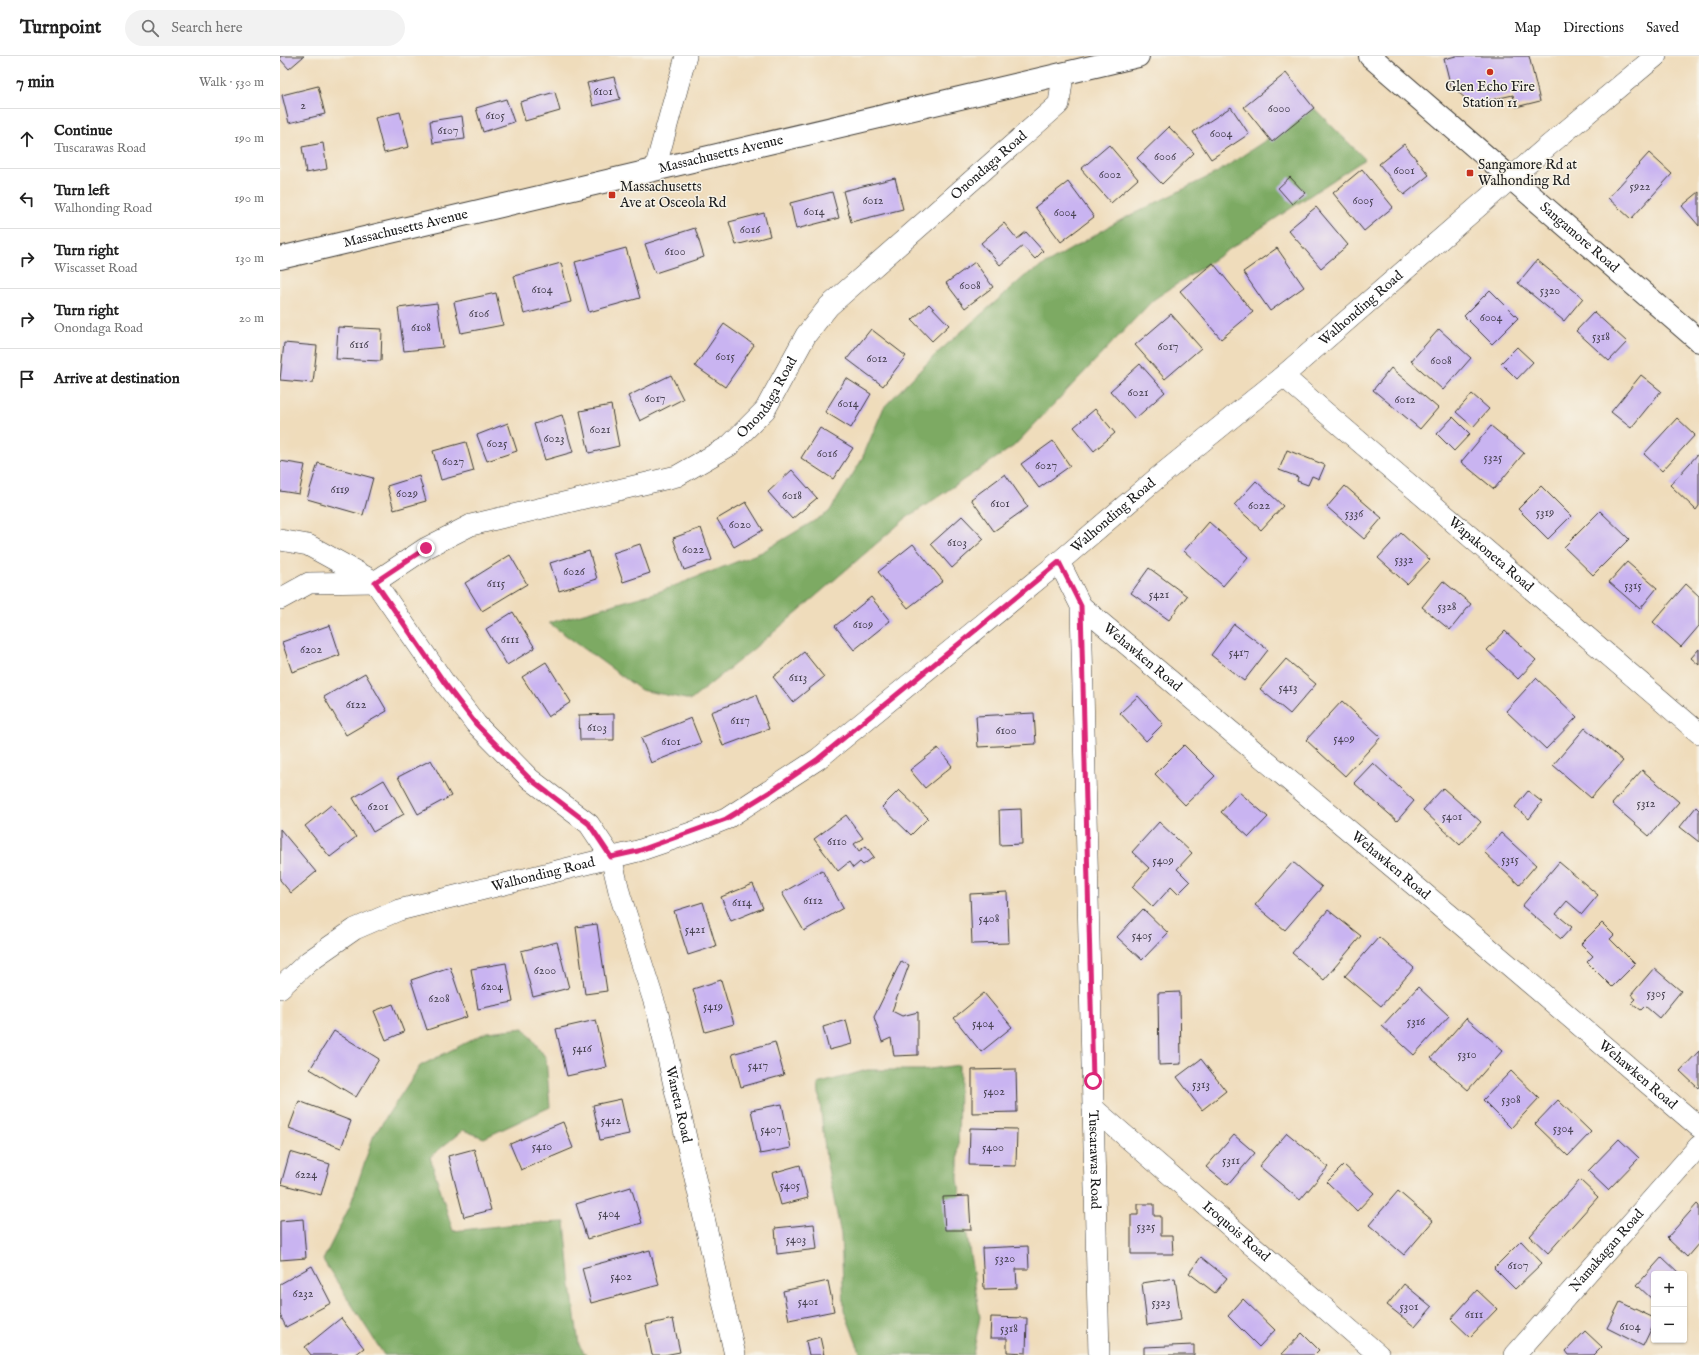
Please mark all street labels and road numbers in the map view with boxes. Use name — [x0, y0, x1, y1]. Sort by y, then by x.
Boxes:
street label: Onondaga Road — [947, 127, 1031, 204]
street label: Massachusetts Avenue — [657, 131, 786, 178]
street label: Sangamore Road — [1536, 198, 1623, 277]
street label: Massachusetts Avenue — [341, 205, 470, 252]
street label: Walhonding Road — [1315, 266, 1407, 350]
street label: Onondaga Road — [733, 353, 802, 442]
street label: Walhonding Road — [1067, 474, 1160, 557]
street label: Wapakoneta Road — [1445, 513, 1538, 596]
street label: Wehawken Road — [1099, 619, 1186, 696]
street label: Wehawken Road — [1348, 827, 1434, 904]
street label: Walhonding Road — [490, 853, 597, 896]
street label: Wehawken Road — [1595, 1036, 1681, 1114]
street label: Waneta Road — [661, 1064, 696, 1145]
street label: Tuscarawas Road — [1084, 1110, 1105, 1210]
street label: Iroquois Road — [1198, 1197, 1274, 1266]
street label: Namakagan Road — [1566, 1205, 1648, 1296]

